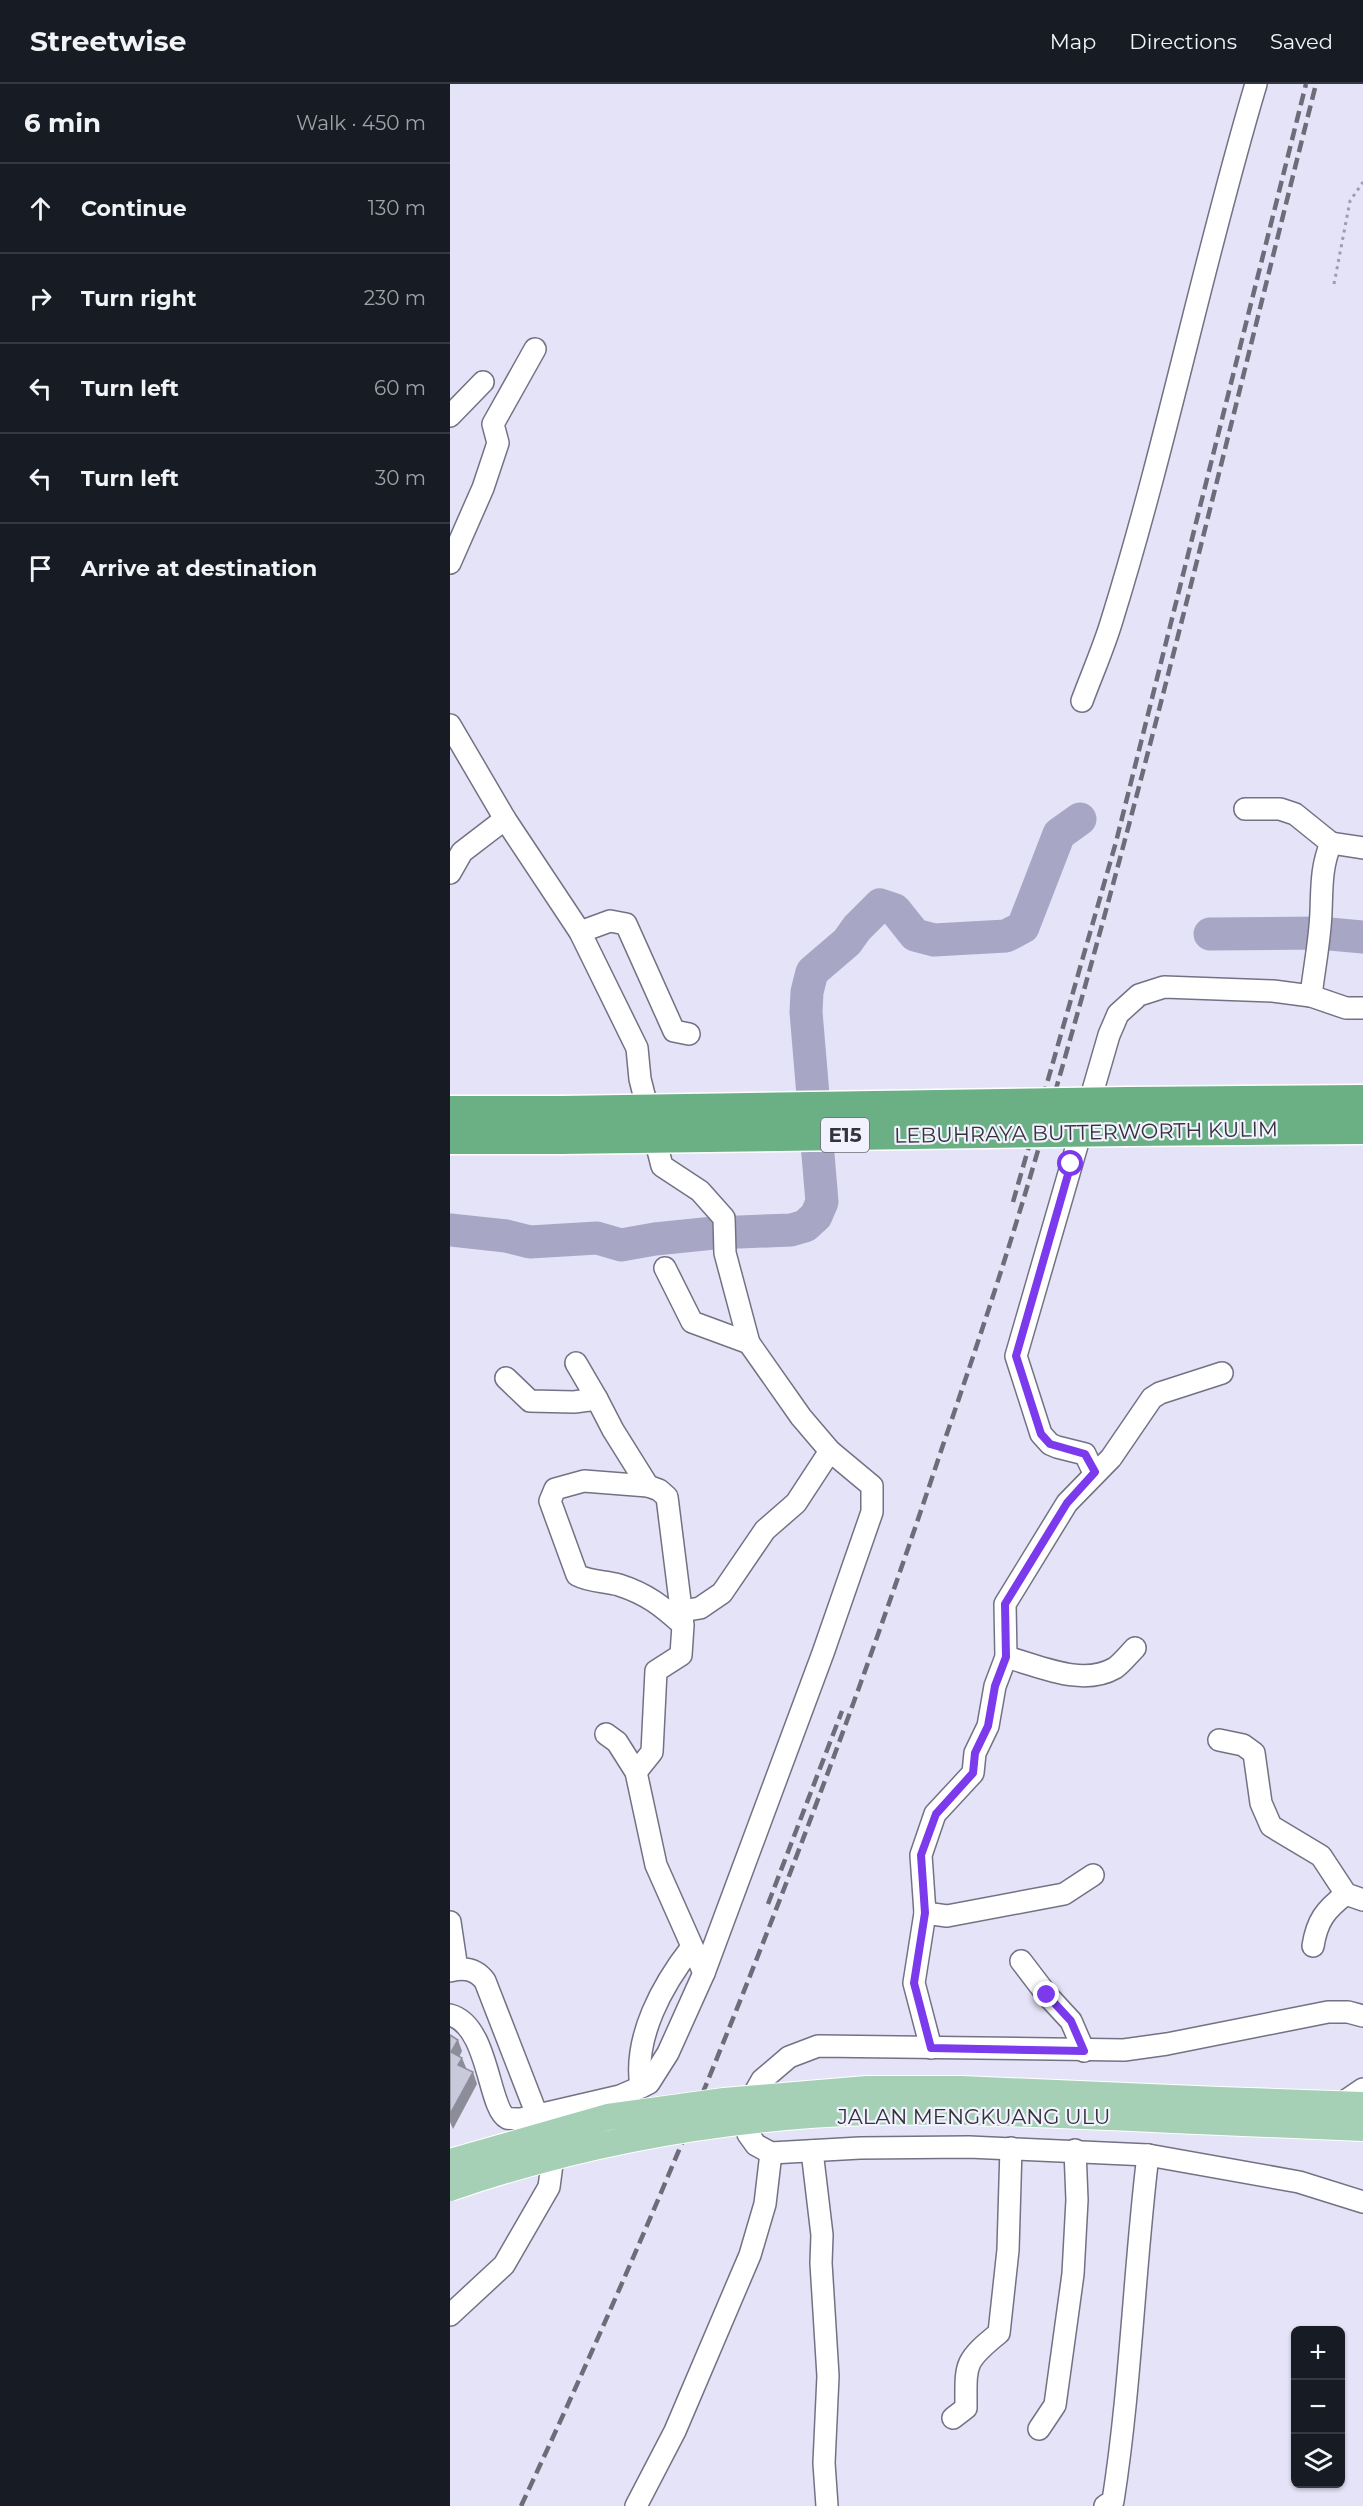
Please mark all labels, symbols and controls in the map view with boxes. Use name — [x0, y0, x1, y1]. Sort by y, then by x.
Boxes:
text: Streetwise — [30, 24, 186, 58]
text: Map — [1050, 29, 1096, 54]
text: Directions — [1129, 29, 1237, 54]
text: Saved — [1270, 29, 1333, 54]
text: 6 min — [24, 107, 101, 139]
text: Walk · 450 m — [296, 111, 426, 135]
icon: ahead — [24, 192, 57, 225]
text: Continue — [81, 195, 187, 222]
text: 130 m — [368, 196, 426, 220]
icon: right — [24, 282, 57, 315]
text: Turn right — [81, 285, 196, 312]
text: 230 m — [364, 286, 426, 310]
icon: left — [24, 372, 57, 405]
text: Turn left — [81, 375, 179, 402]
text: 60 m — [374, 376, 426, 400]
icon: left — [24, 462, 57, 495]
text: Turn left — [81, 465, 179, 492]
text: 30 m — [375, 466, 426, 490]
icon: arrive — [24, 552, 57, 585]
text: Arrive at destination — [81, 555, 317, 582]
street label: LEBUHRAYA BUTTERWORTH KULIM — [894, 1116, 1278, 1148]
road number: E15 — [821, 1118, 869, 1152]
route start — [1057, 1150, 1083, 1176]
route end — [1033, 1981, 1059, 2007]
street label: JALAN MENGKUANG ULU — [837, 2104, 1110, 2129]
map controls — [1291, 2326, 1345, 2488]
button: + — [1291, 2326, 1345, 2380]
button: − — [1291, 2380, 1345, 2434]
button: layers — [1291, 2434, 1345, 2488]

